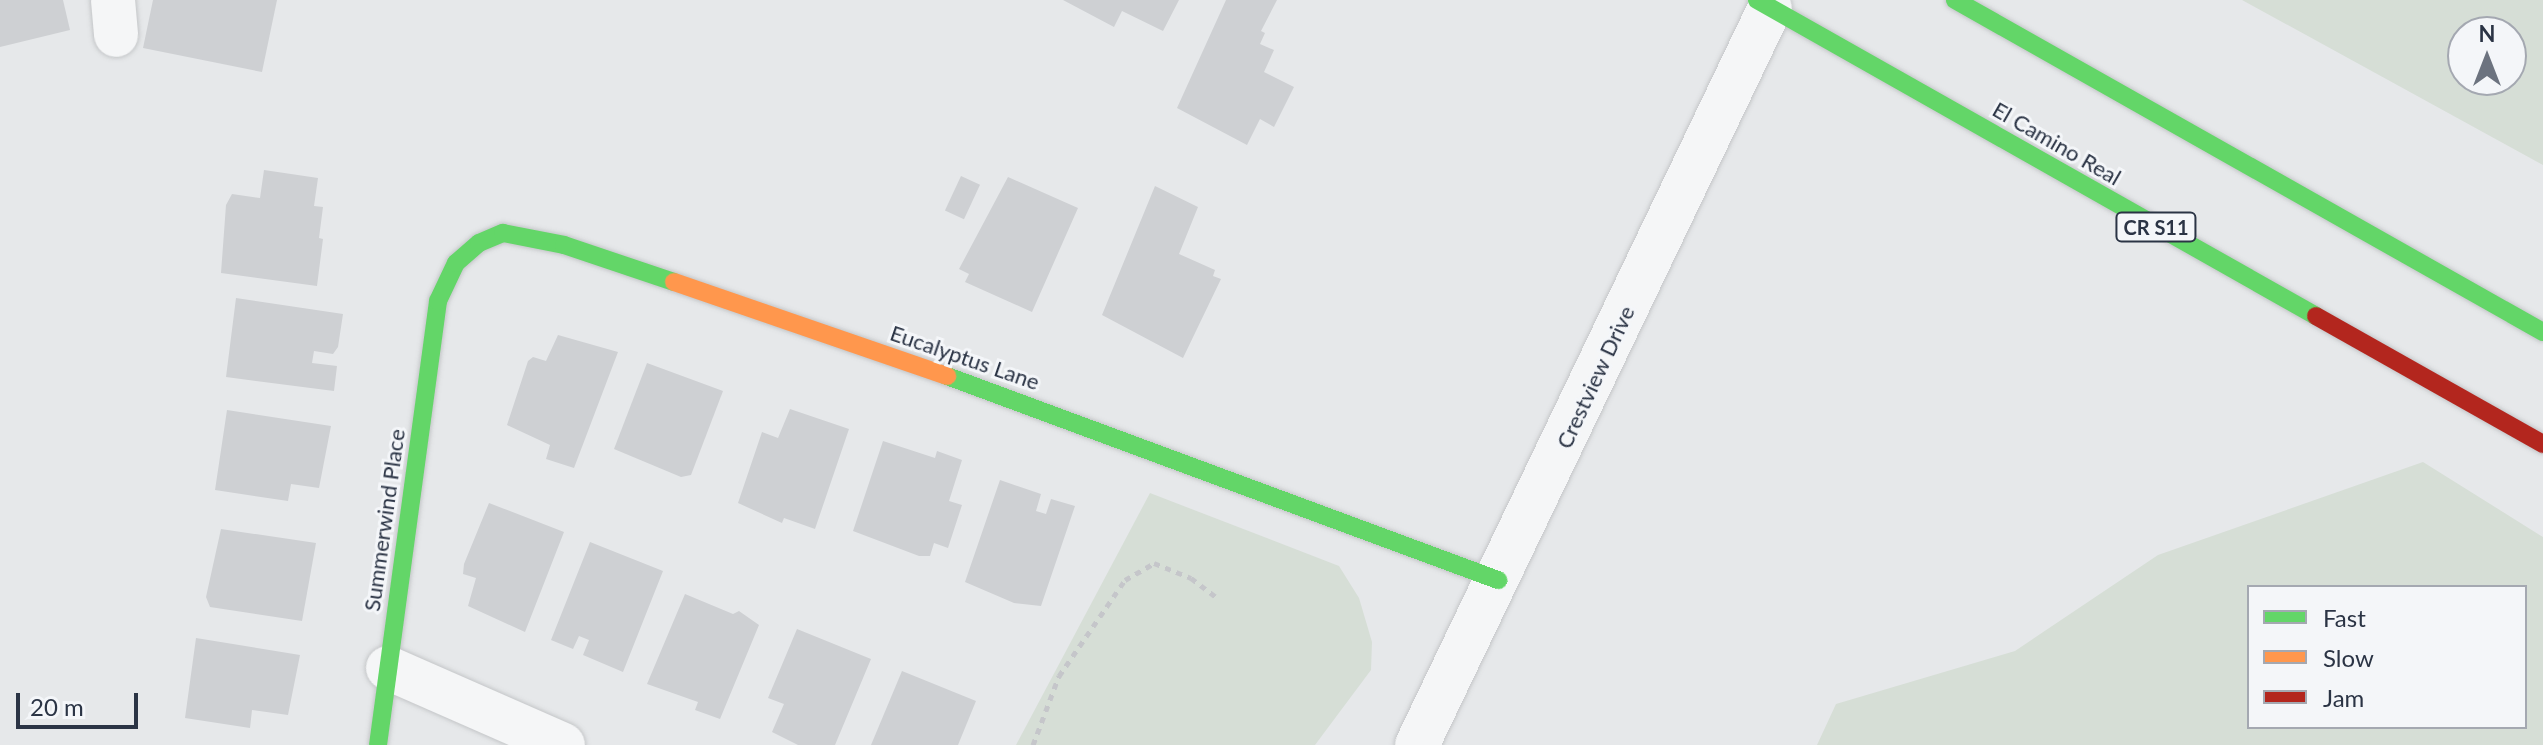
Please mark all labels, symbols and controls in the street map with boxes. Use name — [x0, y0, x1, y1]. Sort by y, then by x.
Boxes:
north arrow — [2447, 16, 2527, 96]
text: N — [2479, 20, 2495, 47]
street label: El Camino Real — [1988, 96, 2126, 190]
road number: CR S11 — [2114, 211, 2198, 243]
street label: Crestview Drive — [1550, 301, 1640, 453]
street label: Eucalyptus Lane — [887, 319, 1043, 395]
street label: Summerwind Place — [358, 427, 410, 613]
legend — [2247, 585, 2527, 729]
text: Fast — [2323, 603, 2366, 632]
text: Slow — [2323, 643, 2374, 672]
scale bar — [20, 677, 142, 727]
text: Jam — [2323, 683, 2364, 712]
text: 20 m — [30, 692, 84, 721]

